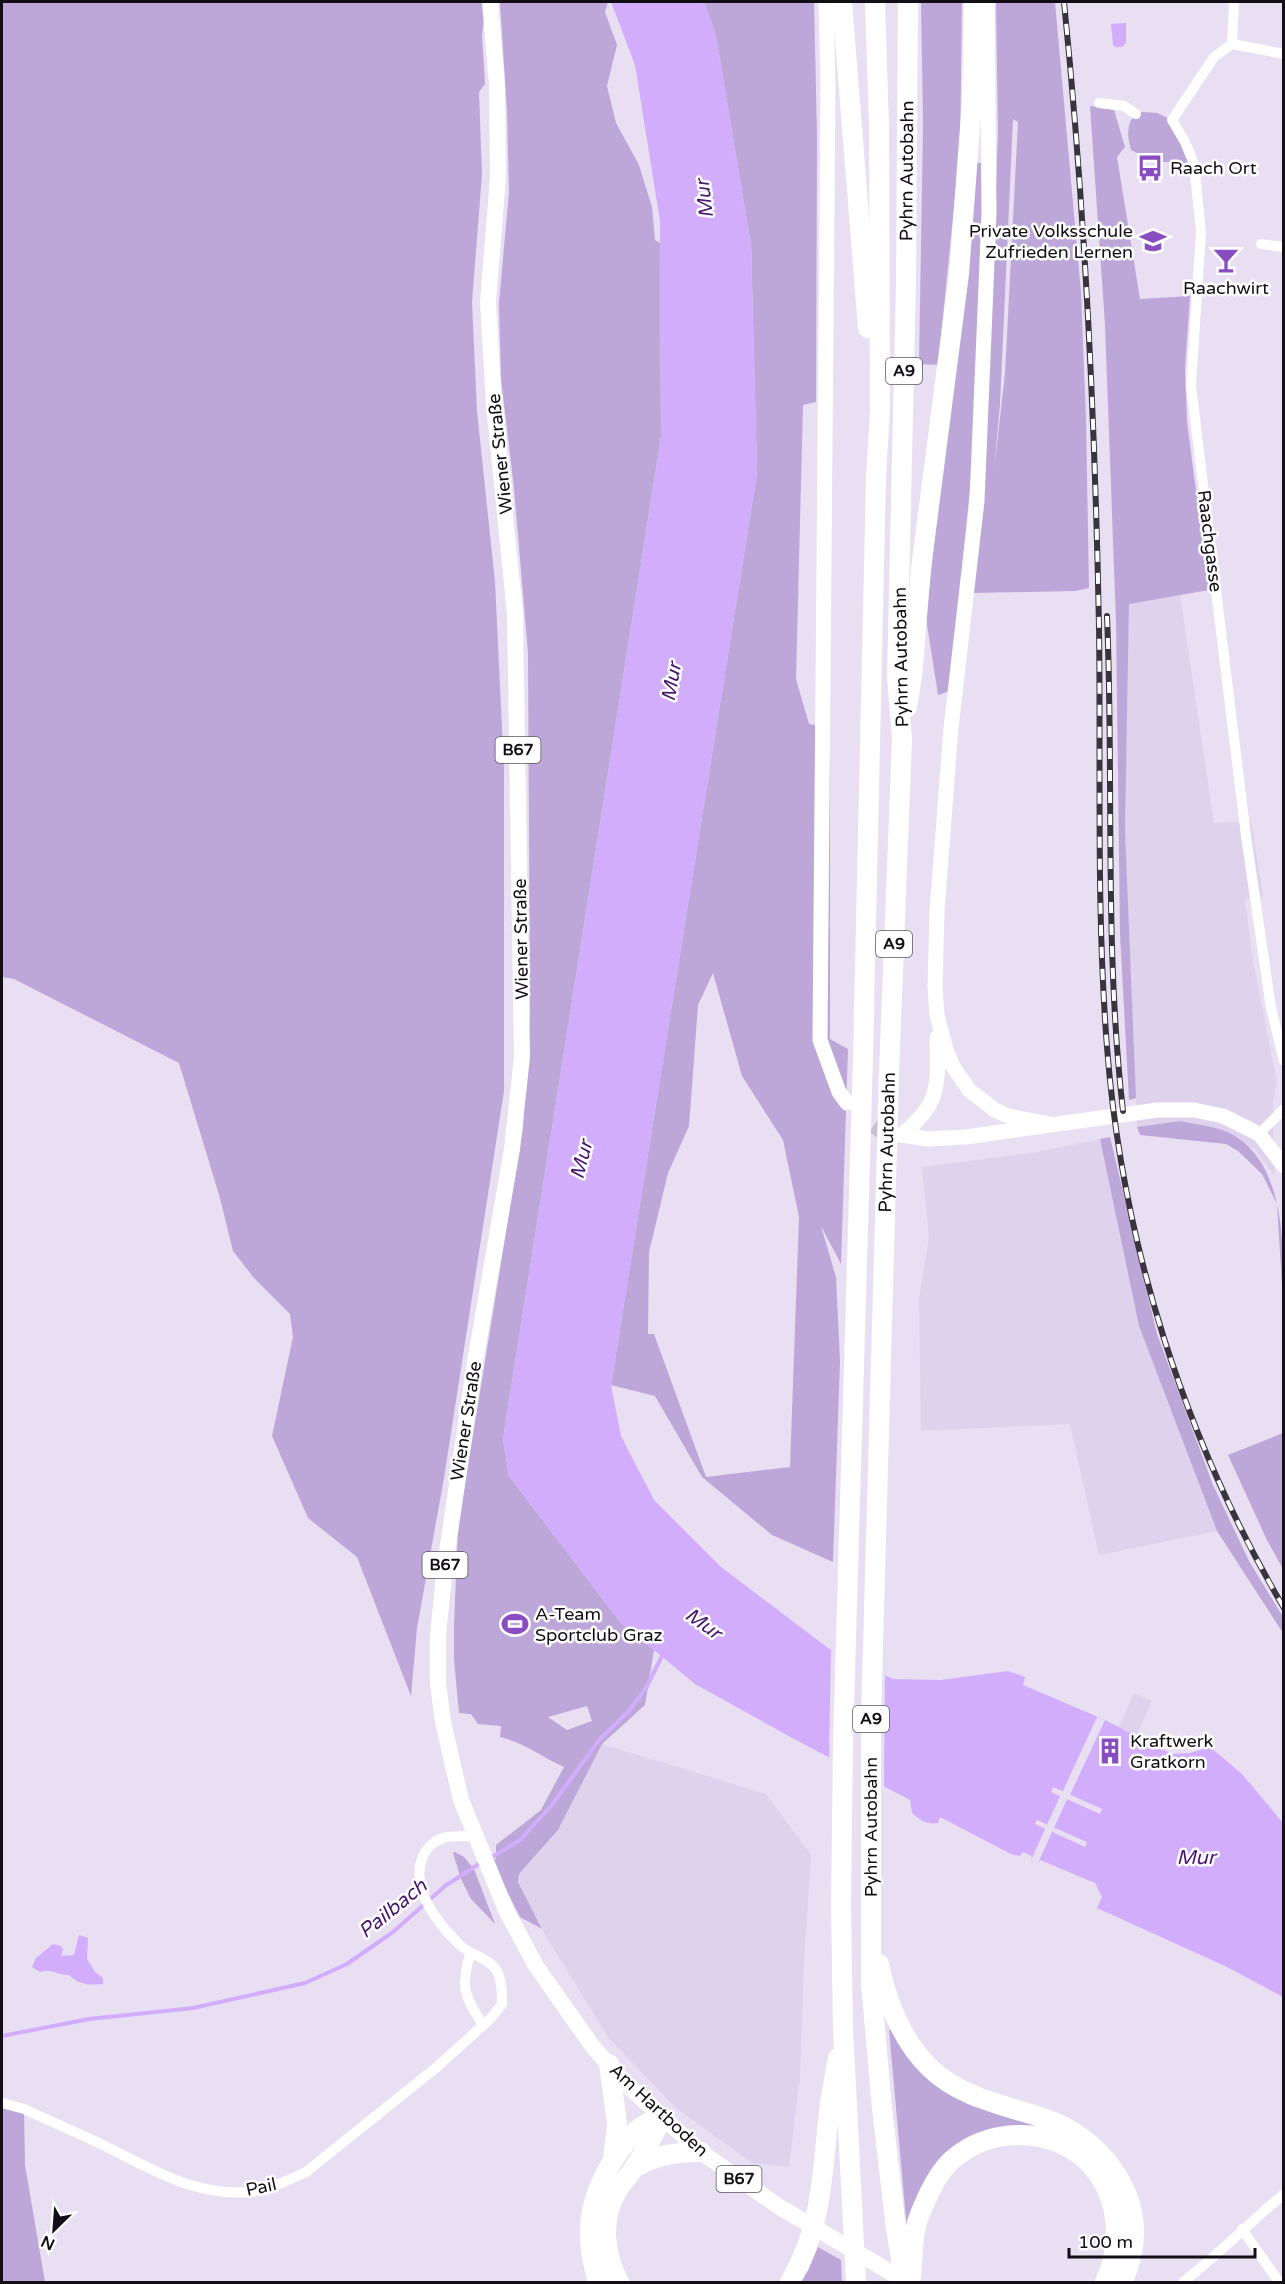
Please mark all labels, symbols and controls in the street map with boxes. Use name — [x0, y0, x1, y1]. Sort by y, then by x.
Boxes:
street label: Pyhrn Autobahn — [895, 100, 918, 241]
bus stop icon: Raach Ort — [1135, 153, 1165, 183]
place label: Raach Ort — [1170, 157, 1257, 179]
water label: Mur — [690, 176, 719, 220]
place label: Private Volksschule Zufrieden Lernen — [969, 220, 1133, 263]
school or university icon: Private Volksschule Zufrieden Lernen — [1138, 226, 1168, 256]
bar icon: Raachwirt — [1211, 245, 1241, 275]
place label: Raachwirt — [1183, 277, 1269, 299]
road number: A9 — [886, 358, 922, 384]
street label: Wiener Straße — [483, 393, 517, 515]
street label: Raachgasse — [1193, 489, 1227, 593]
street label: Pyhrn Autobahn — [889, 587, 913, 727]
water label: Mur — [657, 658, 688, 703]
road number: B67 — [496, 737, 540, 763]
street label: Wiener Straße — [509, 878, 533, 1000]
road number: A9 — [876, 931, 912, 957]
street label: Pyhrn Autobahn — [874, 1072, 900, 1213]
water label: Mur — [566, 1136, 599, 1182]
street label: Wiener Straße — [446, 1359, 486, 1483]
road number: B67 — [422, 1552, 468, 1578]
place label: A-Team Sportclub Graz — [535, 1603, 663, 1646]
water label: Mur — [680, 1603, 728, 1647]
sports icon: A-Team Sportclub Graz — [500, 1609, 530, 1639]
road number: A9 — [853, 1706, 889, 1732]
place label: Kraftwerk Gratkorn — [1130, 1730, 1214, 1773]
building icon: Kraftwerk Gratkorn — [1095, 1736, 1125, 1766]
street label: Pyhrn Autobahn — [860, 1757, 882, 1897]
water label: Mur — [1177, 1846, 1218, 1870]
water label: Pailbach — [354, 1874, 433, 1944]
street label: Am Hartboden — [605, 2059, 713, 2161]
road number: B67 — [716, 2166, 762, 2192]
street label: Pail — [244, 2173, 278, 2201]
north arrow — [24, 2200, 84, 2260]
scale bar — [1069, 2221, 1255, 2259]
text: N — [38, 2231, 58, 2254]
text: 100 m — [1078, 2231, 1133, 2253]

